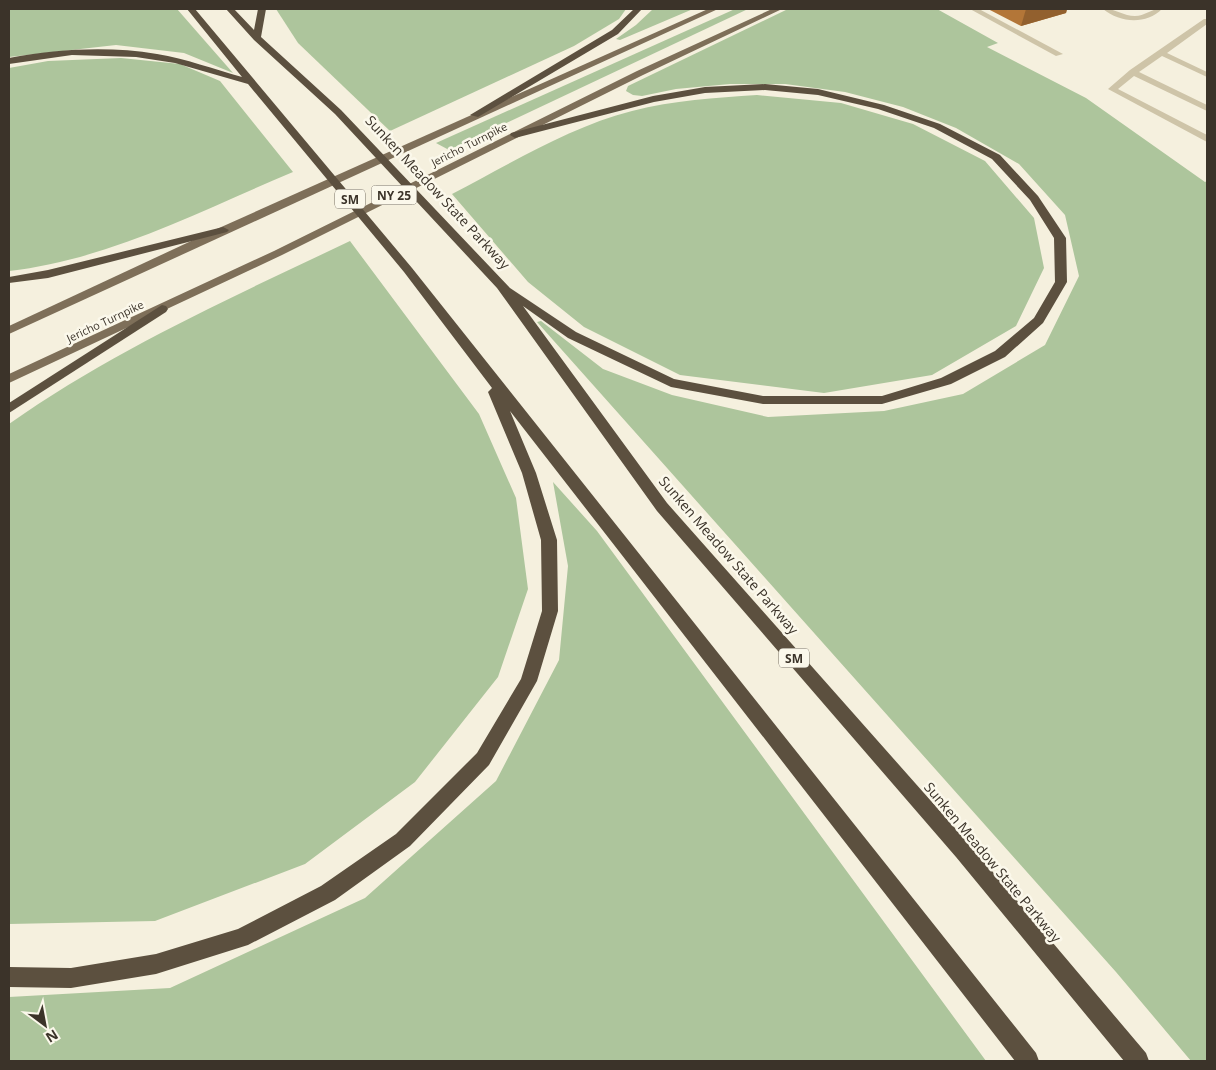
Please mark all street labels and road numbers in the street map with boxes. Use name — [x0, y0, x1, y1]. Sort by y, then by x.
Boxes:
street label: Sunken Meadow State Parkway — [362, 111, 515, 274]
street label: Jericho Turnpike — [428, 118, 510, 170]
road number: NY 25 — [372, 186, 416, 204]
road number: SM — [335, 190, 365, 208]
street label: Jericho Turnpike — [63, 297, 146, 346]
street label: Sunken Meadow State Parkway — [655, 472, 804, 639]
road number: SM — [779, 648, 809, 668]
street label: Sunken Meadow State Parkway — [920, 778, 1066, 947]

